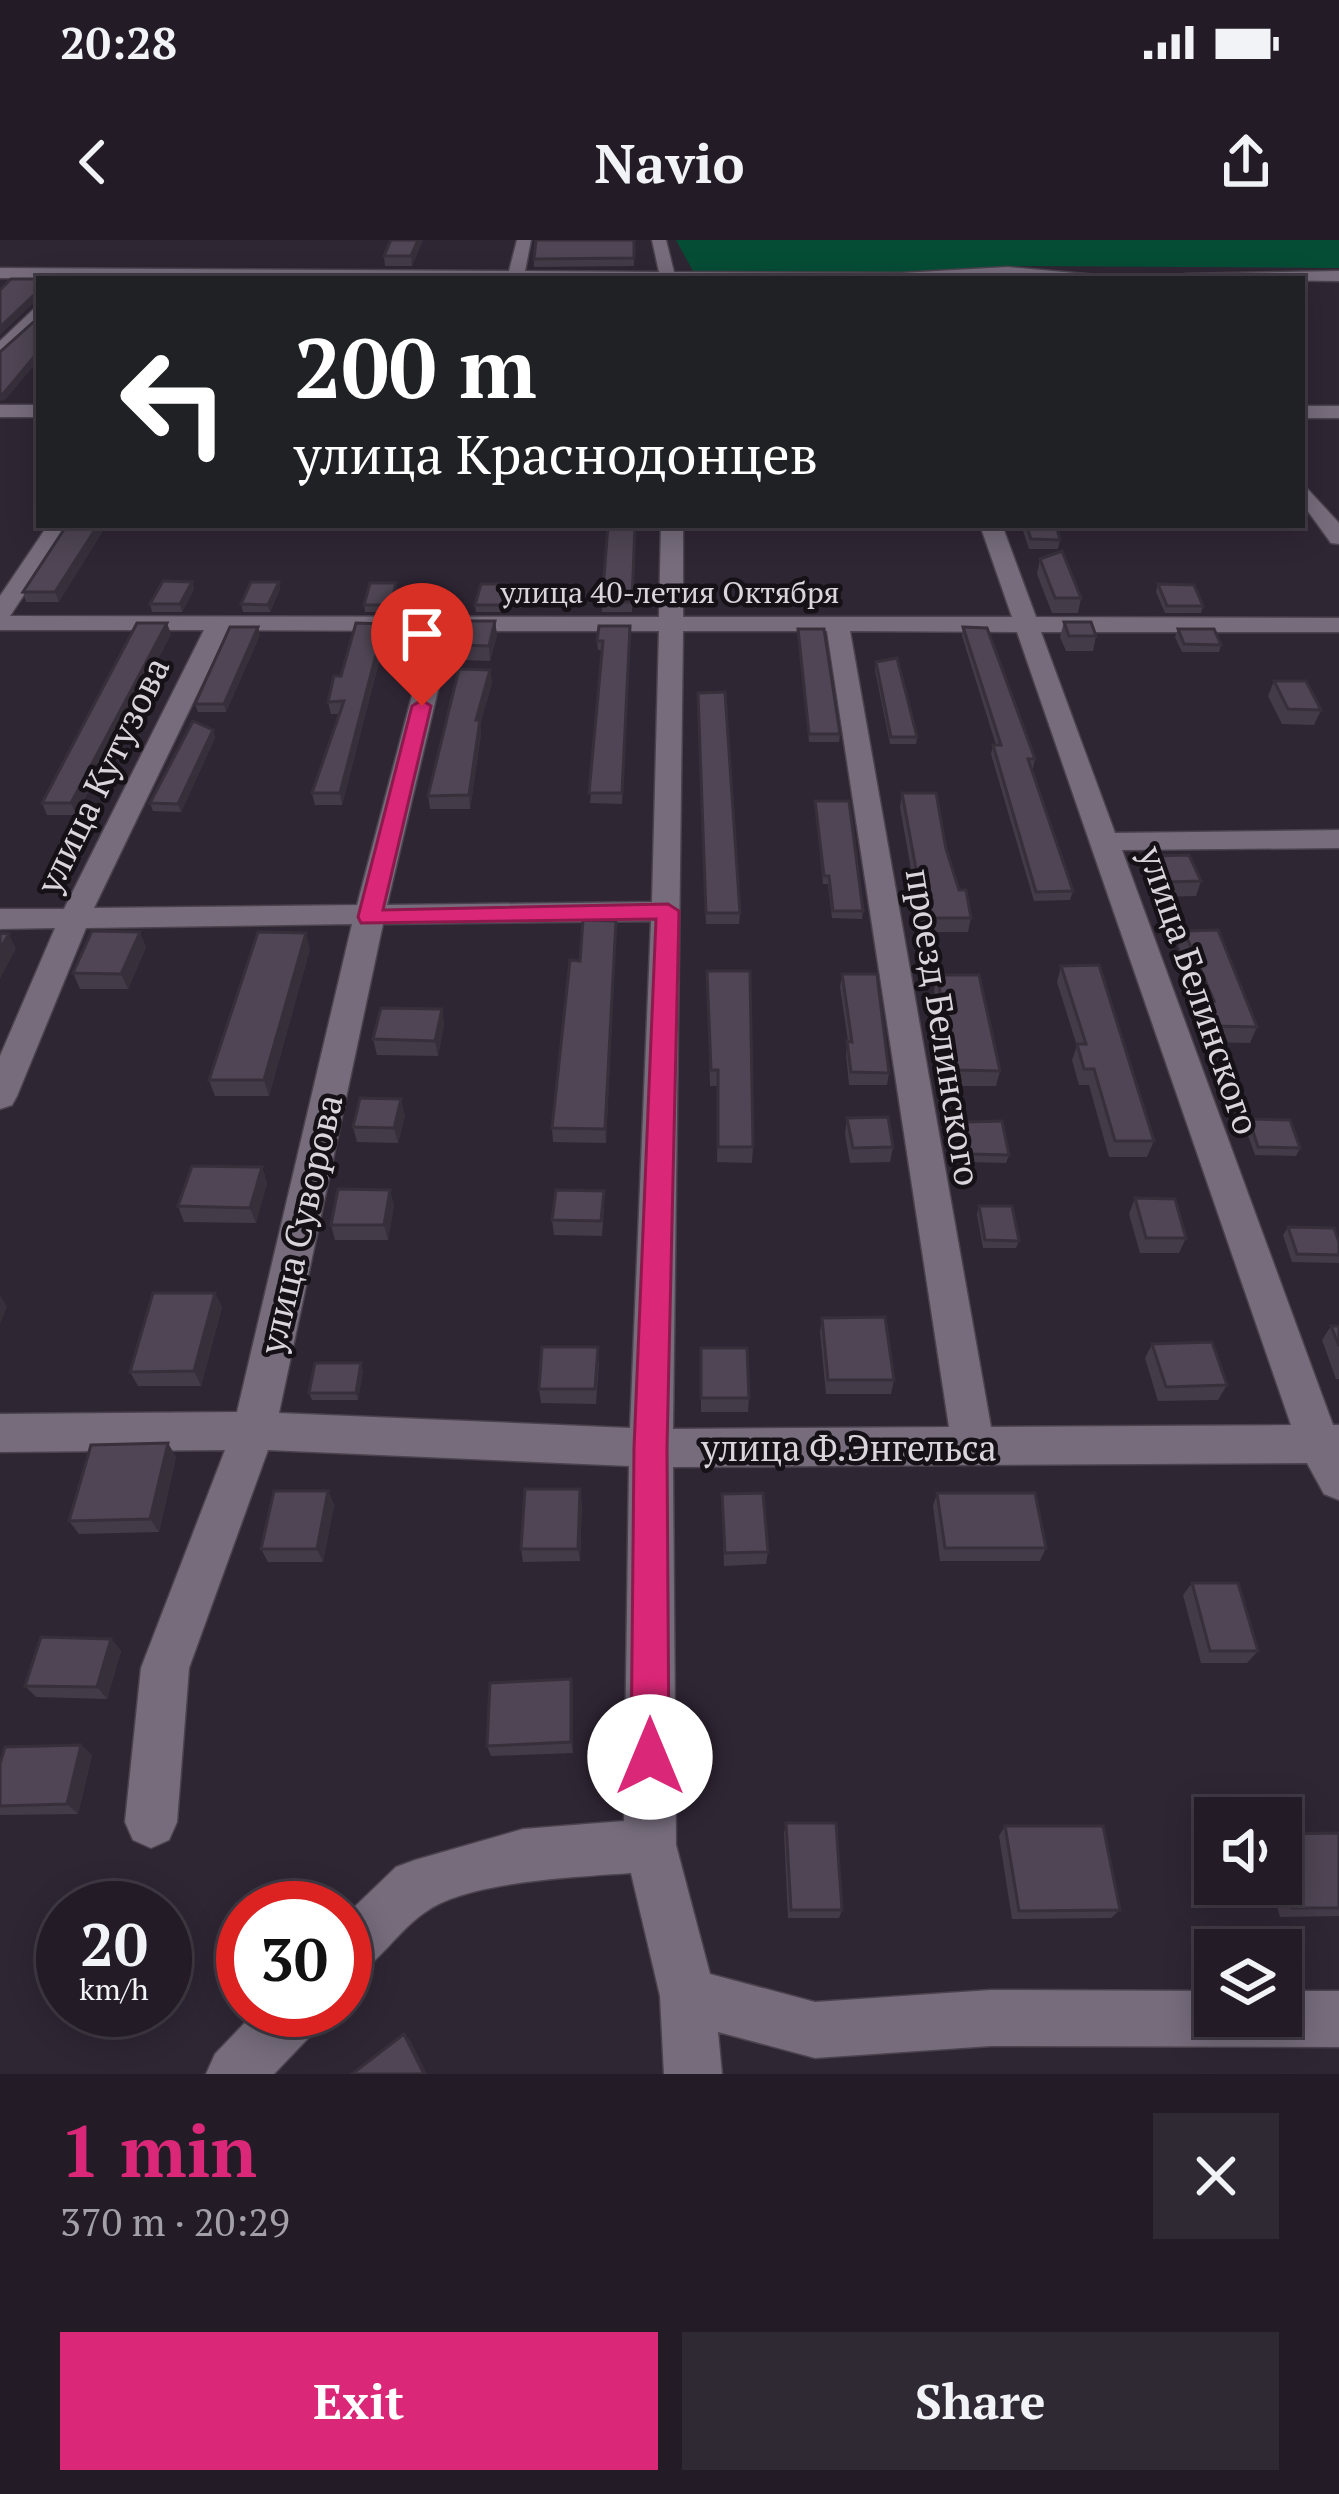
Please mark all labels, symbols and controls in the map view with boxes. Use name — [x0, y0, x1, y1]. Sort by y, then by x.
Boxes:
text: 20:28 — [60, 12, 177, 72]
text: Navio — [594, 127, 745, 198]
icon: back — [60, 129, 126, 195]
icon: share — [1213, 129, 1279, 195]
text: 200 m — [294, 311, 537, 422]
icon: left — [96, 324, 252, 480]
text: улица Краснодонцев — [294, 418, 818, 489]
street label: улица 40-летия Октября — [500, 572, 839, 612]
pin — [371, 583, 473, 706]
icon: arrive — [389, 601, 455, 667]
street label: улица Кутузова — [24, 649, 180, 902]
street label: улица Белинского — [1128, 839, 1271, 1140]
street label: проезд Белинского — [896, 865, 992, 1189]
street label: улица Суворова — [247, 1090, 353, 1359]
street label: улица Ф.Энгельса — [700, 1424, 997, 1471]
position arrow — [587, 1694, 713, 1820]
map controls — [1194, 1797, 1302, 2037]
button: sound — [1194, 1797, 1302, 1905]
speed limit sign: 30 — [216, 1881, 372, 2037]
text: 20 — [80, 1904, 148, 1983]
button: layers — [1194, 1929, 1302, 2037]
text: km/h — [79, 1969, 149, 2009]
text: 1 min — [60, 2102, 257, 2198]
button: close — [1153, 2113, 1279, 2239]
text: 370 m · 20:29 — [60, 2195, 290, 2247]
button: Exit — [60, 2332, 658, 2470]
button: Share — [682, 2332, 1279, 2470]

